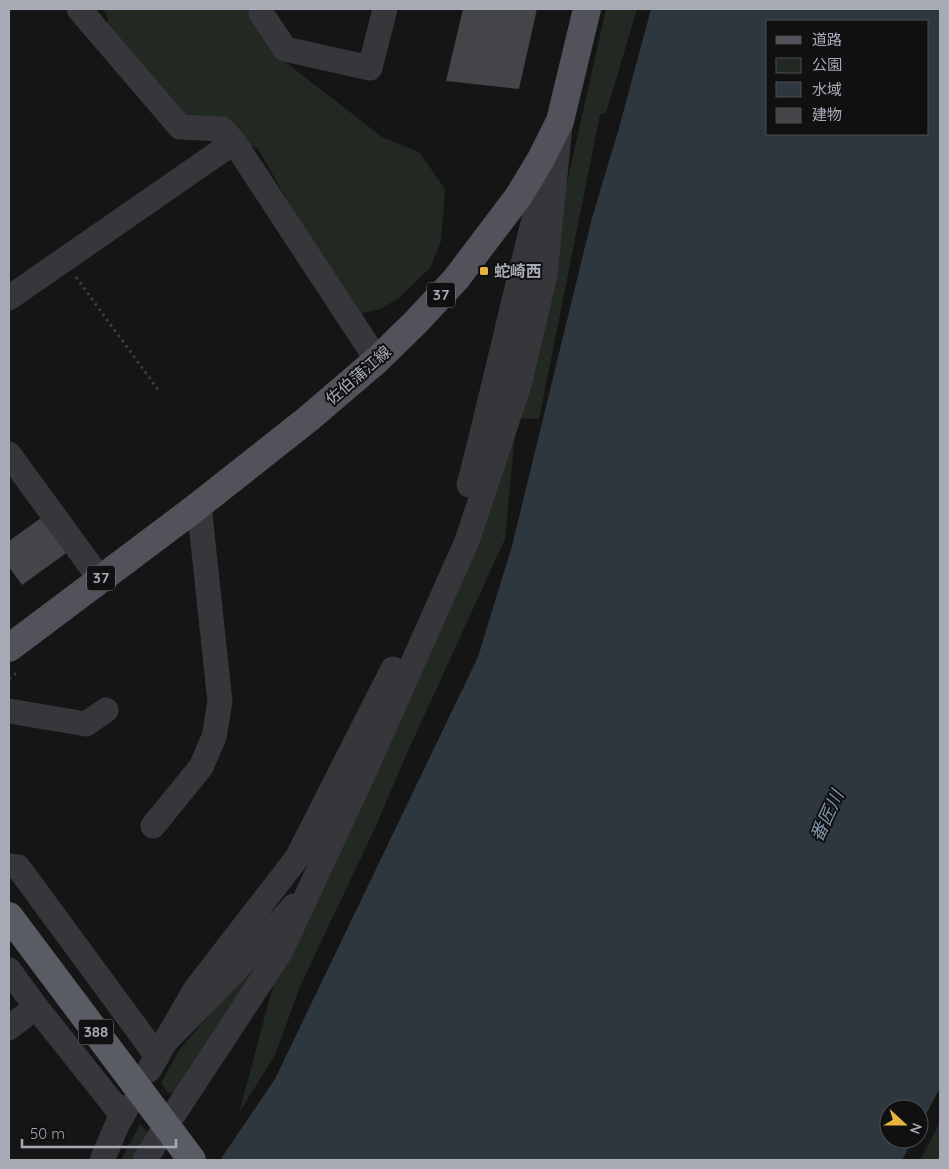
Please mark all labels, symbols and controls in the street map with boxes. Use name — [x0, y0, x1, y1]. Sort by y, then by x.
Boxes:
legend — [766, 20, 929, 135]
text: 道路 — [812, 30, 842, 49]
text: 公園 — [812, 55, 842, 74]
text: 水域 — [812, 80, 842, 99]
text: 建物 — [812, 105, 842, 124]
place label: 蛇崎西 — [494, 261, 542, 281]
marker: 蛇崎西 — [478, 265, 490, 277]
road number: 37 — [427, 282, 455, 308]
street label: 佐伯蒲江線 — [321, 341, 395, 409]
road number: 37 — [87, 566, 115, 590]
water label: 番匠川 — [805, 785, 849, 845]
road number: 388 — [78, 1020, 114, 1044]
north arrow — [879, 1099, 929, 1149]
scale bar — [22, 1116, 176, 1148]
text: N — [906, 1121, 926, 1137]
text: 50 m — [30, 1124, 65, 1143]

